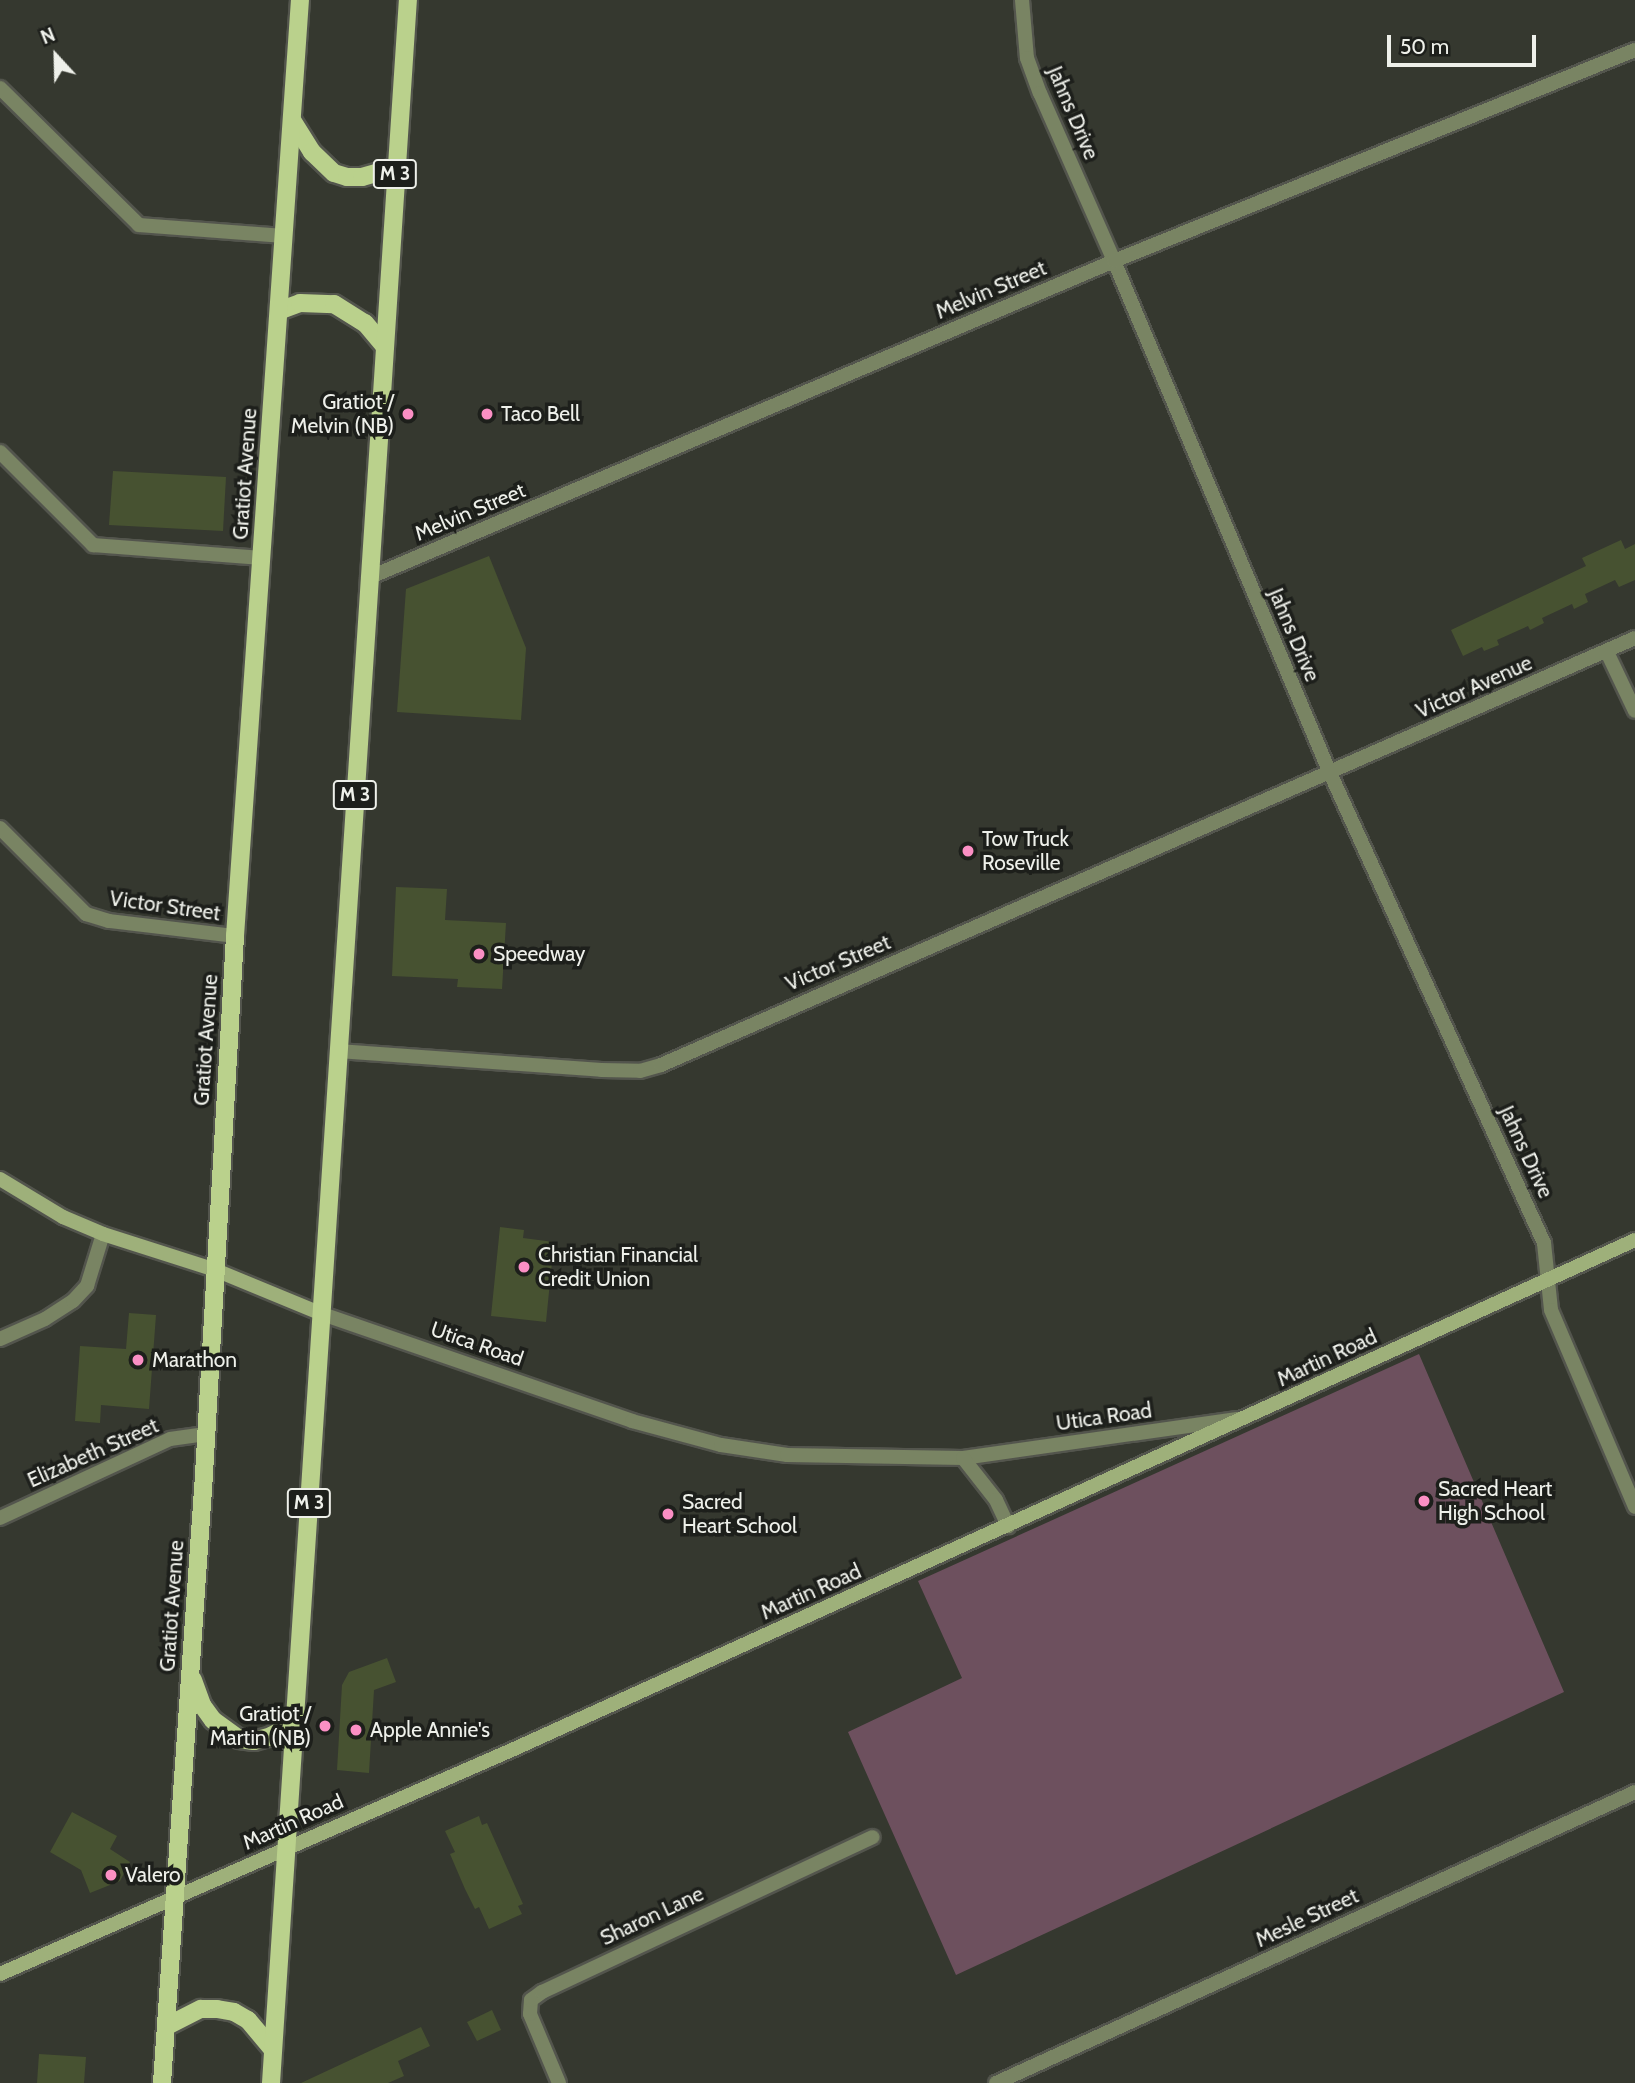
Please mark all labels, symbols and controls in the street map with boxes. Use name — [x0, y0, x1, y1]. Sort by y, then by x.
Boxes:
north arrow — [21, 21, 91, 91]
scale bar — [1390, 21, 1539, 65]
text: N — [37, 23, 58, 49]
text: 50 m — [1400, 34, 1449, 59]
street label: Jahns Drive — [1042, 63, 1104, 163]
road number: M 3 — [372, 158, 418, 190]
street label: Melvin Street — [932, 255, 1050, 325]
place label: Gratiot / Melvin (NB) — [291, 389, 394, 439]
place label: Taco Bell — [501, 401, 580, 427]
marker: Gratiot / Melvin (NB) — [400, 406, 416, 422]
marker: Taco Bell — [479, 406, 495, 422]
street label: Gratiot Avenue — [228, 407, 262, 541]
street label: Melvin Street — [411, 477, 529, 547]
street label: Jahns Drive — [1263, 585, 1325, 685]
street label: Victor Avenue — [1412, 650, 1536, 724]
road number: M 3 — [332, 780, 378, 810]
place label: Tow Truck Roseville — [982, 826, 1069, 876]
marker: Tow Truck Roseville — [960, 843, 976, 859]
street label: Victor Street — [108, 886, 222, 926]
street label: Victor Street — [782, 930, 894, 996]
place label: Speedway — [493, 941, 585, 967]
marker: Speedway — [471, 946, 487, 962]
street label: Gratiot Avenue — [189, 973, 223, 1107]
street label: Jahns Drive — [1494, 1102, 1558, 1202]
place label: Christian Financial Credit Union — [538, 1242, 698, 1292]
marker: Christian Financial Credit Union — [516, 1259, 532, 1275]
street label: Utica Road — [427, 1316, 527, 1372]
street label: Martin Road — [1273, 1324, 1381, 1392]
place label: Marathon — [152, 1347, 237, 1373]
marker: Marathon — [130, 1352, 146, 1368]
street label: Utica Road — [1054, 1398, 1154, 1436]
street label: Elizabeth Street — [24, 1413, 162, 1493]
place label: Sacred Heart High School — [1438, 1476, 1552, 1526]
road number: M 3 — [286, 1488, 332, 1518]
place label: Sacred Heart School — [682, 1489, 797, 1539]
marker: Sacred Heart High School — [1416, 1493, 1432, 1509]
marker: Sacred Heart School — [660, 1506, 676, 1522]
street label: Gratiot Avenue — [155, 1539, 189, 1673]
street label: Martin Road — [757, 1559, 865, 1625]
place label: Gratiot / Martin (NB) — [210, 1701, 311, 1751]
place label: Apple Annie's — [370, 1717, 490, 1743]
marker: Gratiot / Martin (NB) — [317, 1718, 333, 1734]
marker: Apple Annie's — [348, 1722, 364, 1738]
street label: Martin Road — [239, 1789, 347, 1855]
place label: Valero — [125, 1862, 181, 1888]
marker: Valero — [103, 1867, 119, 1883]
street label: Sharon Lane — [596, 1881, 708, 1951]
street label: Mesle Street — [1252, 1883, 1362, 1953]

